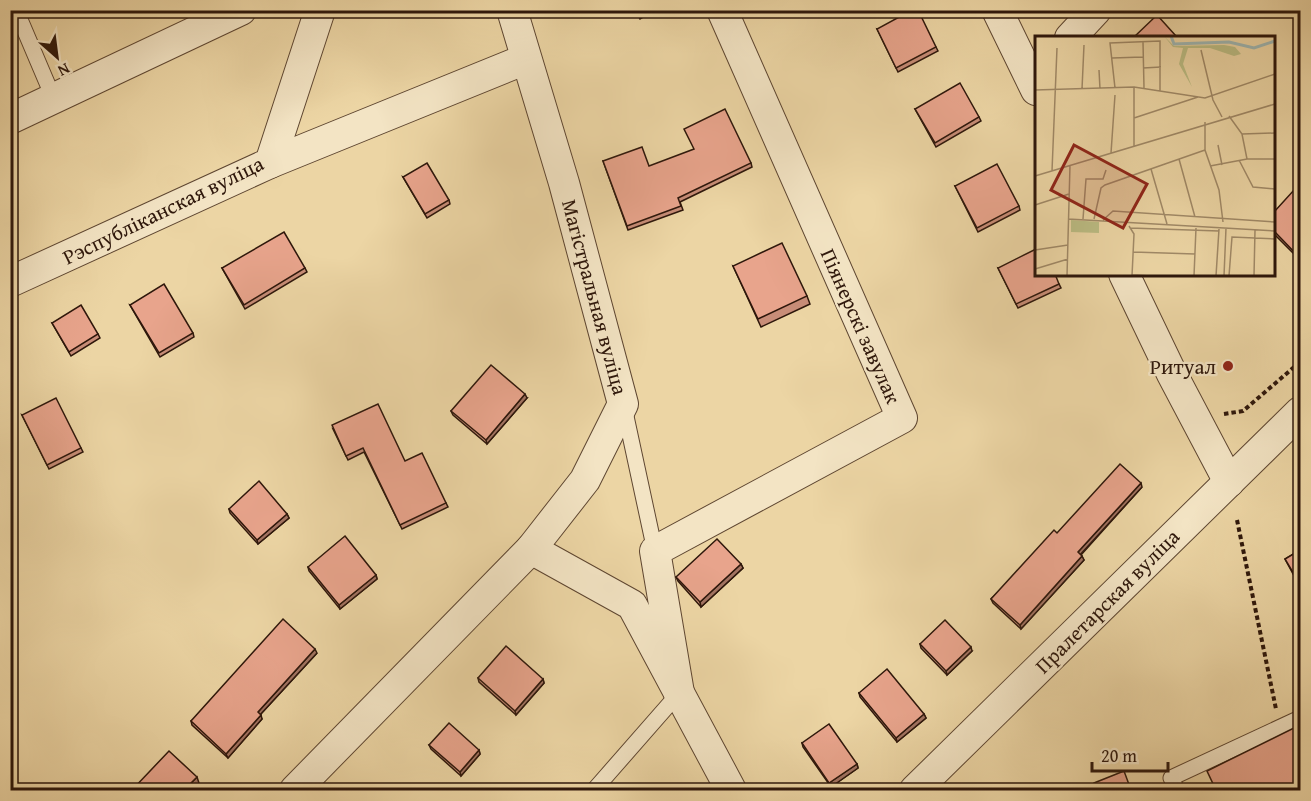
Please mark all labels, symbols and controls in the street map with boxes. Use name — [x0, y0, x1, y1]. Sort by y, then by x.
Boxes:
north arrow — [27, 27, 87, 87]
inset map — [1035, 36, 1275, 276]
text: N — [53, 57, 74, 83]
street label: Рэспубліканская вуліца — [57, 148, 269, 272]
street label: Магістральная вуліца — [554, 196, 636, 398]
street label: Піянерскі завулак — [813, 243, 909, 409]
place label: Ритуал — [1150, 351, 1216, 382]
marker: Ритуал — [1221, 359, 1235, 373]
street label: Пралетарская вуліца — [1028, 522, 1186, 680]
scale bar — [1092, 735, 1168, 773]
text: 20 m — [1101, 742, 1137, 769]

